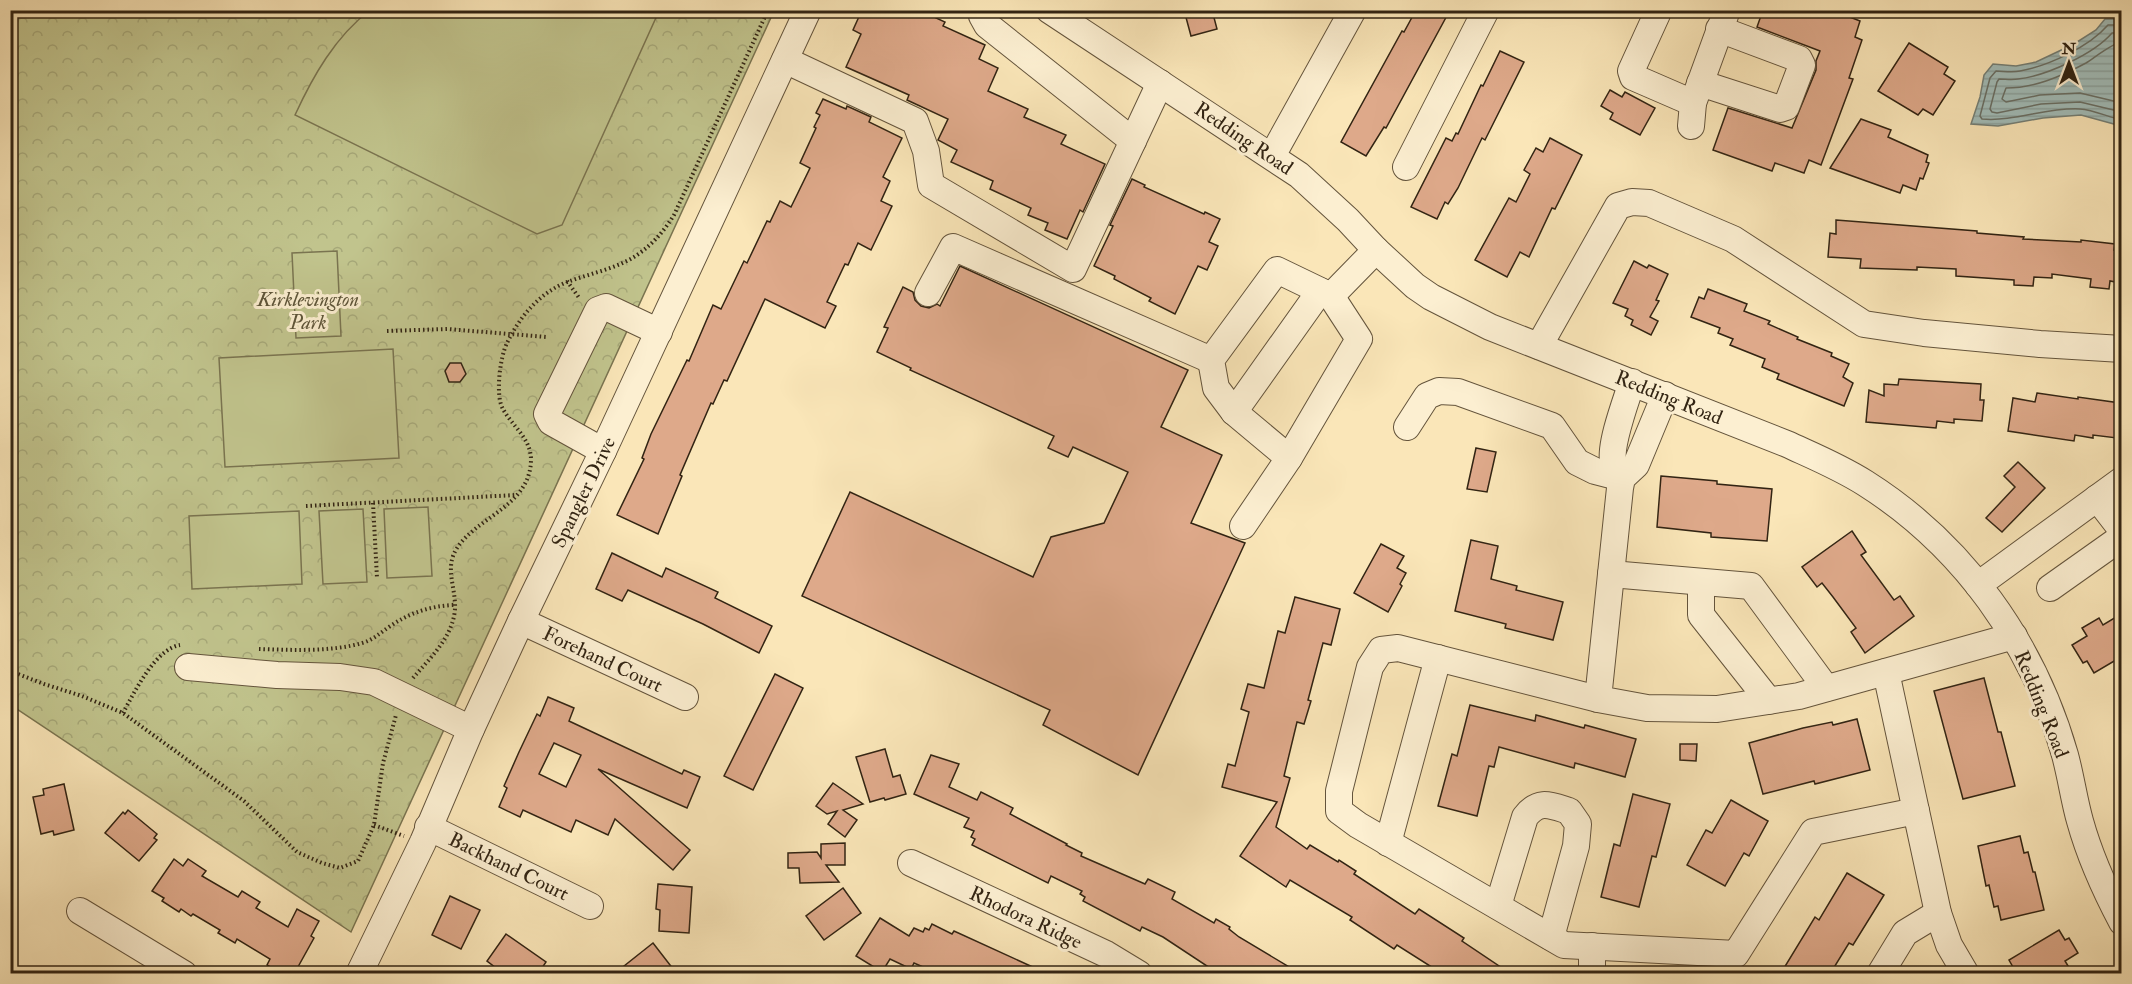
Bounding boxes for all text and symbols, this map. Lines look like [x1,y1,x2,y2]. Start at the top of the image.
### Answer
north arrow [2039,33,2099,93]
text: N [2061,39,2077,59]
street label: Redding Road [1190,96,1298,181]
park label: Kirklevington Park [256,287,359,335]
street label: Redding Road [1611,365,1726,430]
street label: Spangler Drive [546,433,622,552]
street label: Forehand Court [539,621,667,698]
street label: Redding Road [2009,647,2074,762]
street label: Backhand Court [445,827,573,907]
street label: Rhodora Ridge [965,880,1086,954]

